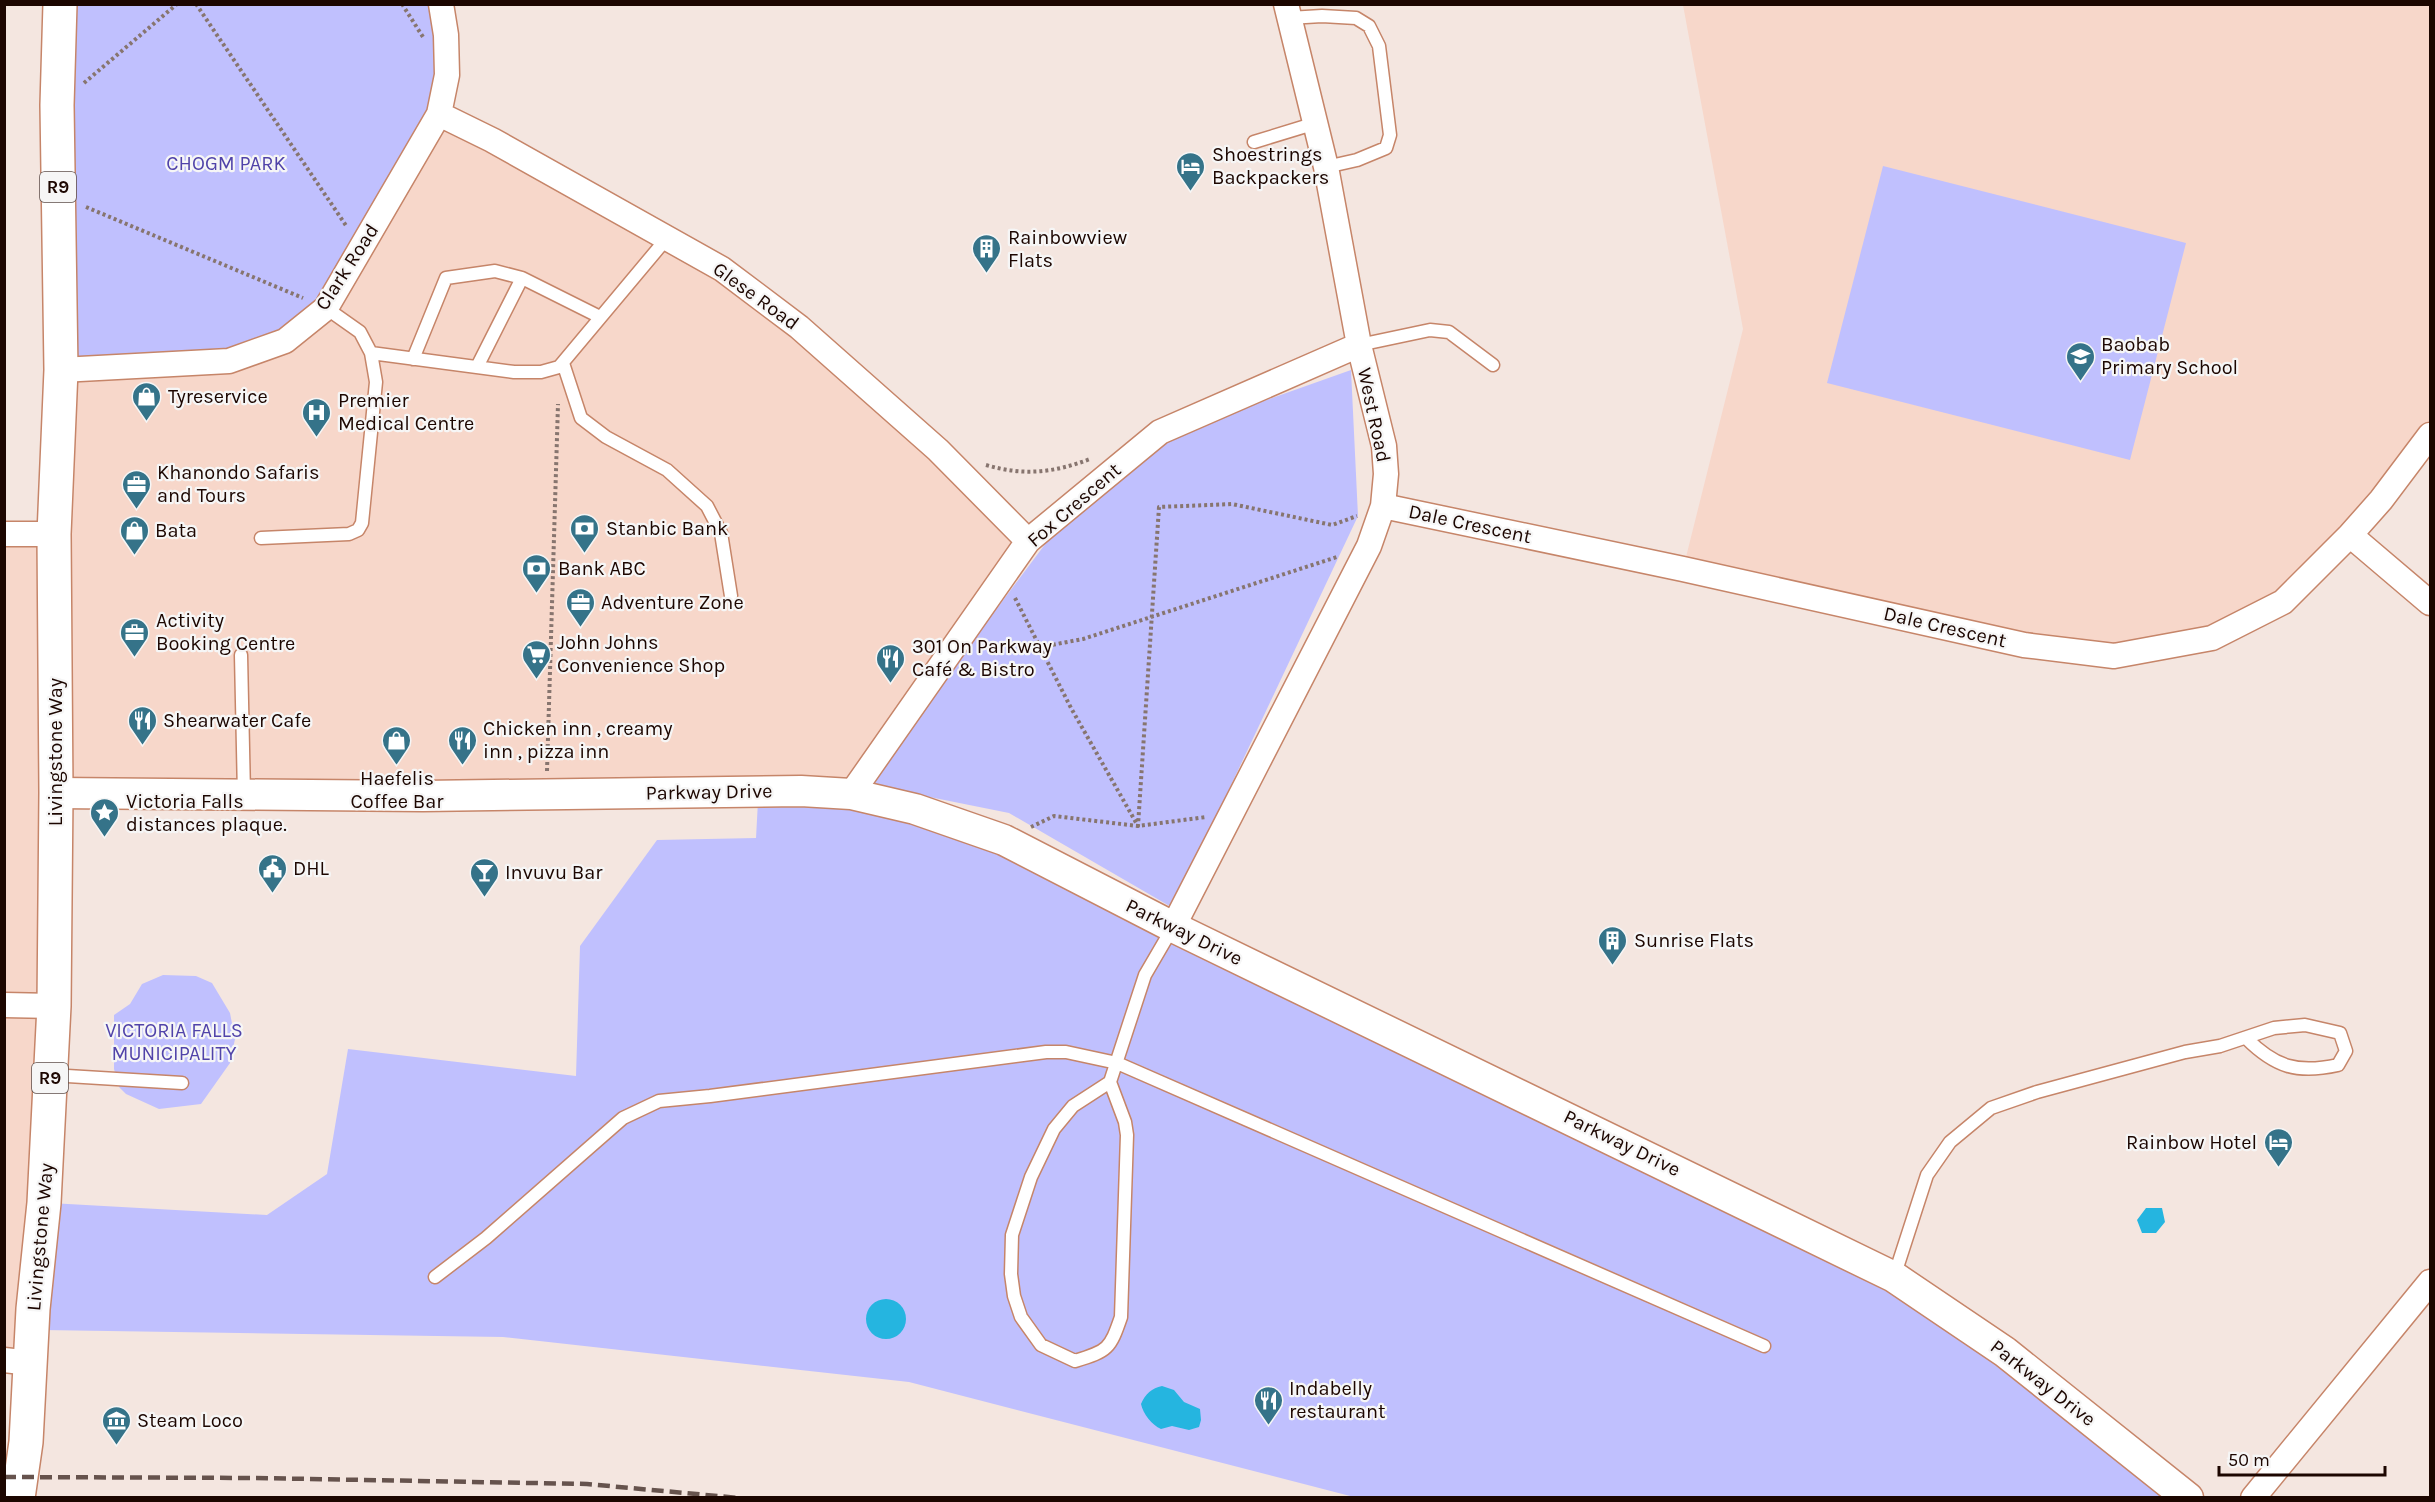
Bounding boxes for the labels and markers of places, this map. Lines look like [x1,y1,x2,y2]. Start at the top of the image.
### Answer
place label: Shoestrings Backpackers [1212,143,1329,189]
hotel icon: Shoestrings Backpackers [1175,150,1207,192]
place label: Rainbowview Flats [1008,226,1128,272]
building icon: Rainbowview Flats [971,232,1003,274]
place label: Baobab Primary School [2101,333,2238,379]
school or university icon: Baobab Primary School [2064,340,2096,382]
shop icon: Tyreservice [131,380,163,422]
place label: Tyreservice [168,385,268,408]
place label: Premier Medical Centre [338,389,474,435]
hospital icon: Premier Medical Centre [301,396,333,438]
place label: Khanondo Safaris and Tours [157,461,320,507]
office icon: Khanondo Safaris and Tours [120,468,152,510]
bank icon: Stanbic Bank [569,512,601,554]
shop icon: Bata [118,514,150,556]
place label: Stanbic Bank [606,517,728,540]
place label: Bata [155,519,197,542]
bank icon: Bank ABC [521,552,553,594]
place label: Bank ABC [558,557,646,580]
office icon: Adventure Zone [564,586,596,628]
place label: Adventure Zone [601,591,744,614]
place label: Activity Booking Centre [156,609,295,655]
office icon: Activity Booking Centre [119,616,151,658]
place label: John Johns Convenience Shop [557,631,725,677]
place label: 301 On Parkway Café & Bistro [912,635,1052,681]
supermarket icon: John Johns Convenience Shop [520,638,552,680]
restaurant icon: 301 On Parkway Café & Bistro [875,642,907,684]
restaurant icon: Shearwater Cafe [126,704,158,746]
place label: Shearwater Cafe [163,709,311,732]
place label: Chicken inn , creamy inn , pizza inn [483,717,673,763]
shop icon: Haefelis Coffee Bar [381,724,413,766]
restaurant icon: Chicken inn , creamy inn , pizza inn [446,724,478,766]
place label: Haefelis Coffee Bar [351,767,444,813]
place label: Victoria Falls distances plaque. [126,790,287,836]
place icon: Victoria Falls distances plaque. [89,796,121,838]
public building icon: DHL [256,852,288,894]
bar icon: Invuvu Bar [468,856,500,898]
place label: DHL [293,857,330,880]
place label: Invuvu Bar [505,861,603,884]
building icon: Sunrise Flats [1597,924,1629,966]
place label: Sunrise Flats [1634,929,1754,952]
hotel icon: Rainbow Hotel [2262,1126,2294,1168]
place label: Rainbow Hotel [2126,1131,2257,1154]
place label: Indabelly restaurant [1289,1377,1386,1423]
restaurant icon: Indabelly restaurant [1252,1384,1284,1426]
museum icon: Steam Loco [100,1404,132,1446]
place label: Steam Loco [137,1409,243,1432]

